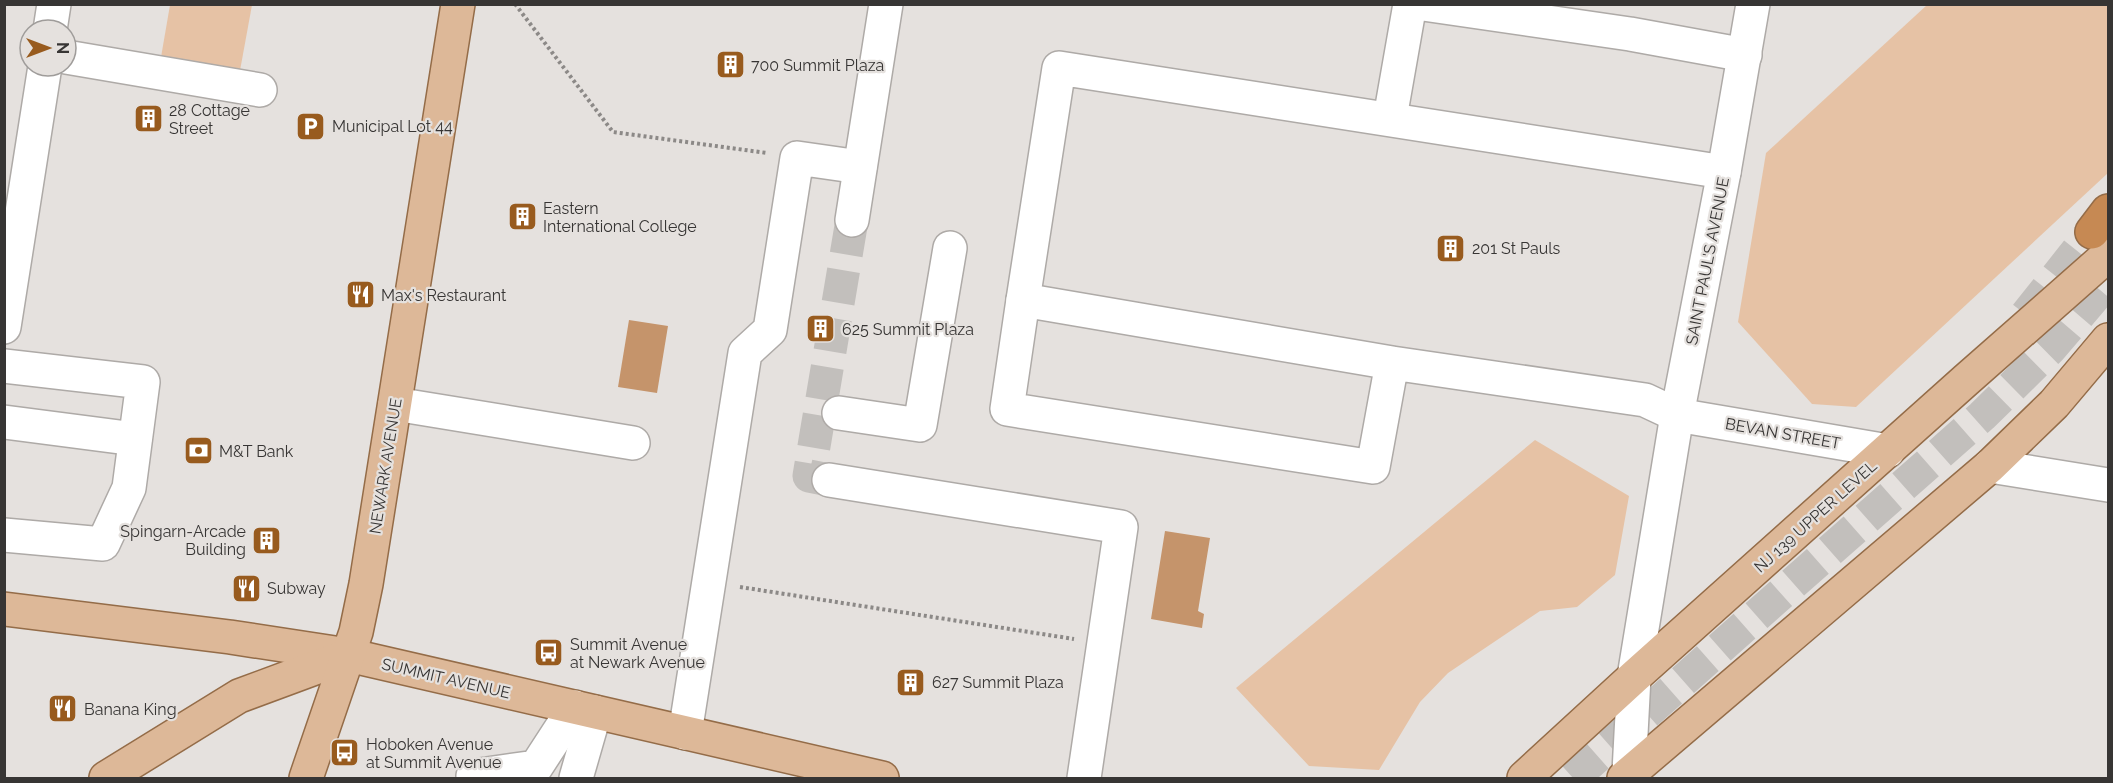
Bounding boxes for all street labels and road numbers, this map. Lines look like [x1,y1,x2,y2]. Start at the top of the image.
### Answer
street label: SAINT PAUL'S AVENUE [1682,175,1733,347]
street label: NEWARK AVENUE [365,396,406,535]
street label: BEVAN STREET [1724,414,1842,453]
street label: NJ 139 UPPER LEVEL [1750,456,1881,576]
street label: SUMMIT AVENUE [380,654,512,703]

